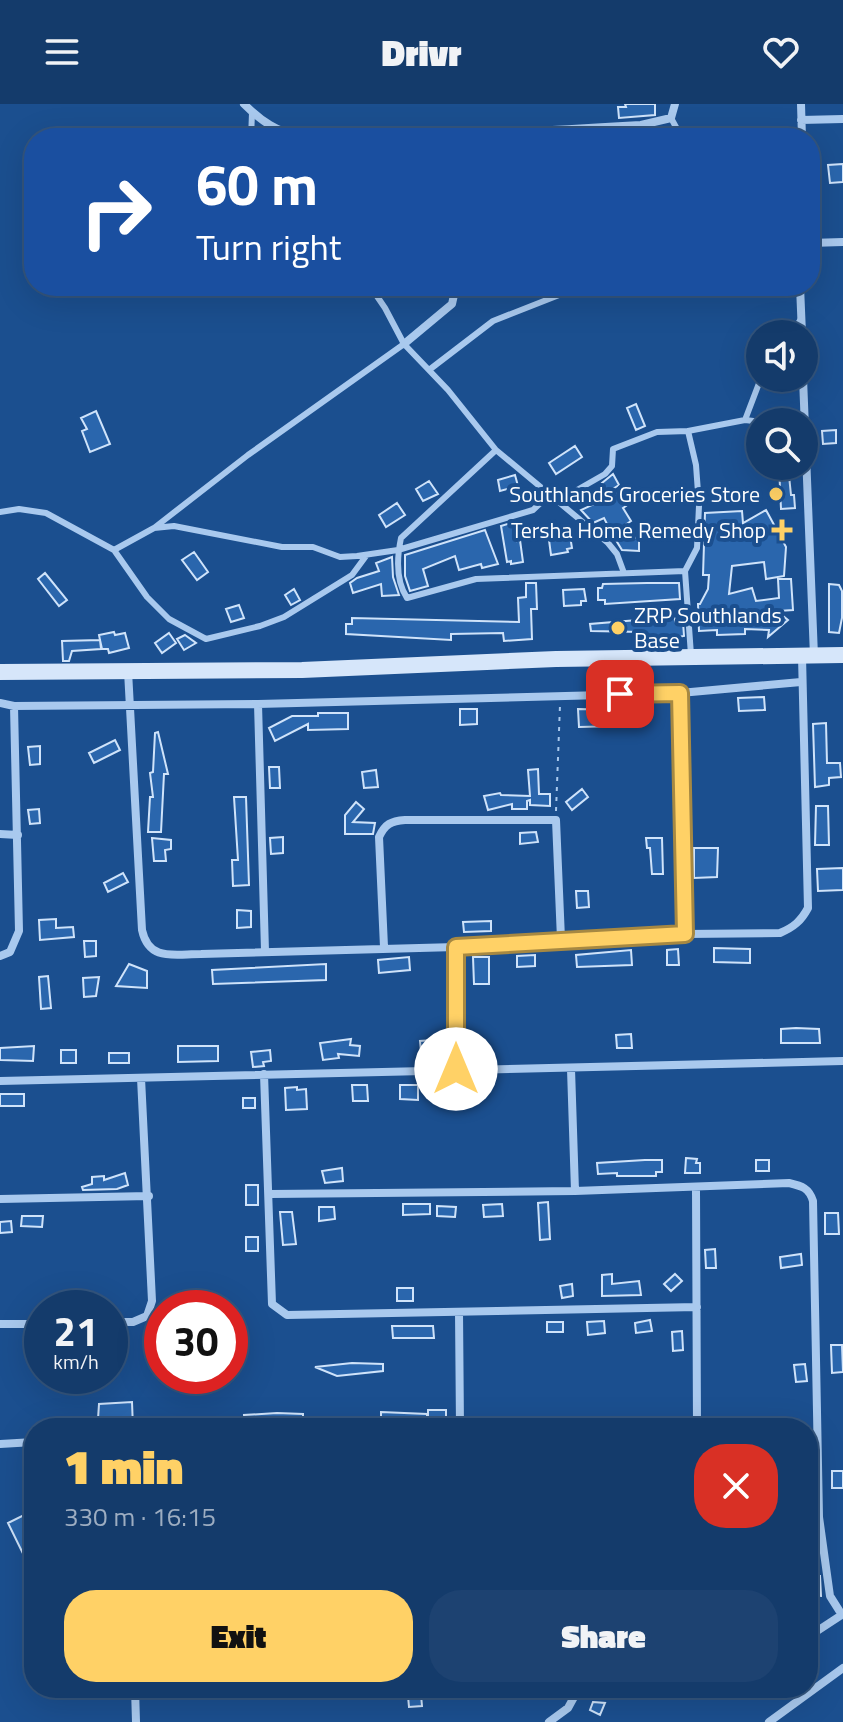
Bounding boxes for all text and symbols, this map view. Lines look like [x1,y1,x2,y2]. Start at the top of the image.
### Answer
text: Drivr [382,25,461,80]
icon: menu [40,30,84,74]
icon: heart [759,30,803,74]
text: 60 m [196,142,318,227]
icon: right [64,160,168,264]
text: Turn right [196,219,341,274]
map controls [746,320,818,480]
button: sound [746,320,818,392]
button: search [746,408,818,480]
place label: Southlands Groceries Store [509,477,760,511]
marker: Southlands Groceries Store [767,485,785,503]
place label: Tersha Home Remedy Shop [511,513,766,547]
marker: Tersha Home Remedy Shop [773,521,791,539]
place label: ZRP Southlands Base [634,598,782,657]
marker: ZRP Southlands Base [609,619,627,637]
pin [586,660,654,728]
icon: arrive [598,672,642,716]
position arrow [414,1027,498,1111]
speed limit sign: 30 [144,1290,248,1394]
text: 21 [54,1301,98,1362]
text: km/h [53,1346,99,1377]
text: 1 min [64,1430,183,1503]
button: close [694,1444,778,1528]
text: 330 m · 16:15 [64,1497,216,1536]
button: Exit [64,1590,413,1682]
button: Share [429,1590,778,1682]

